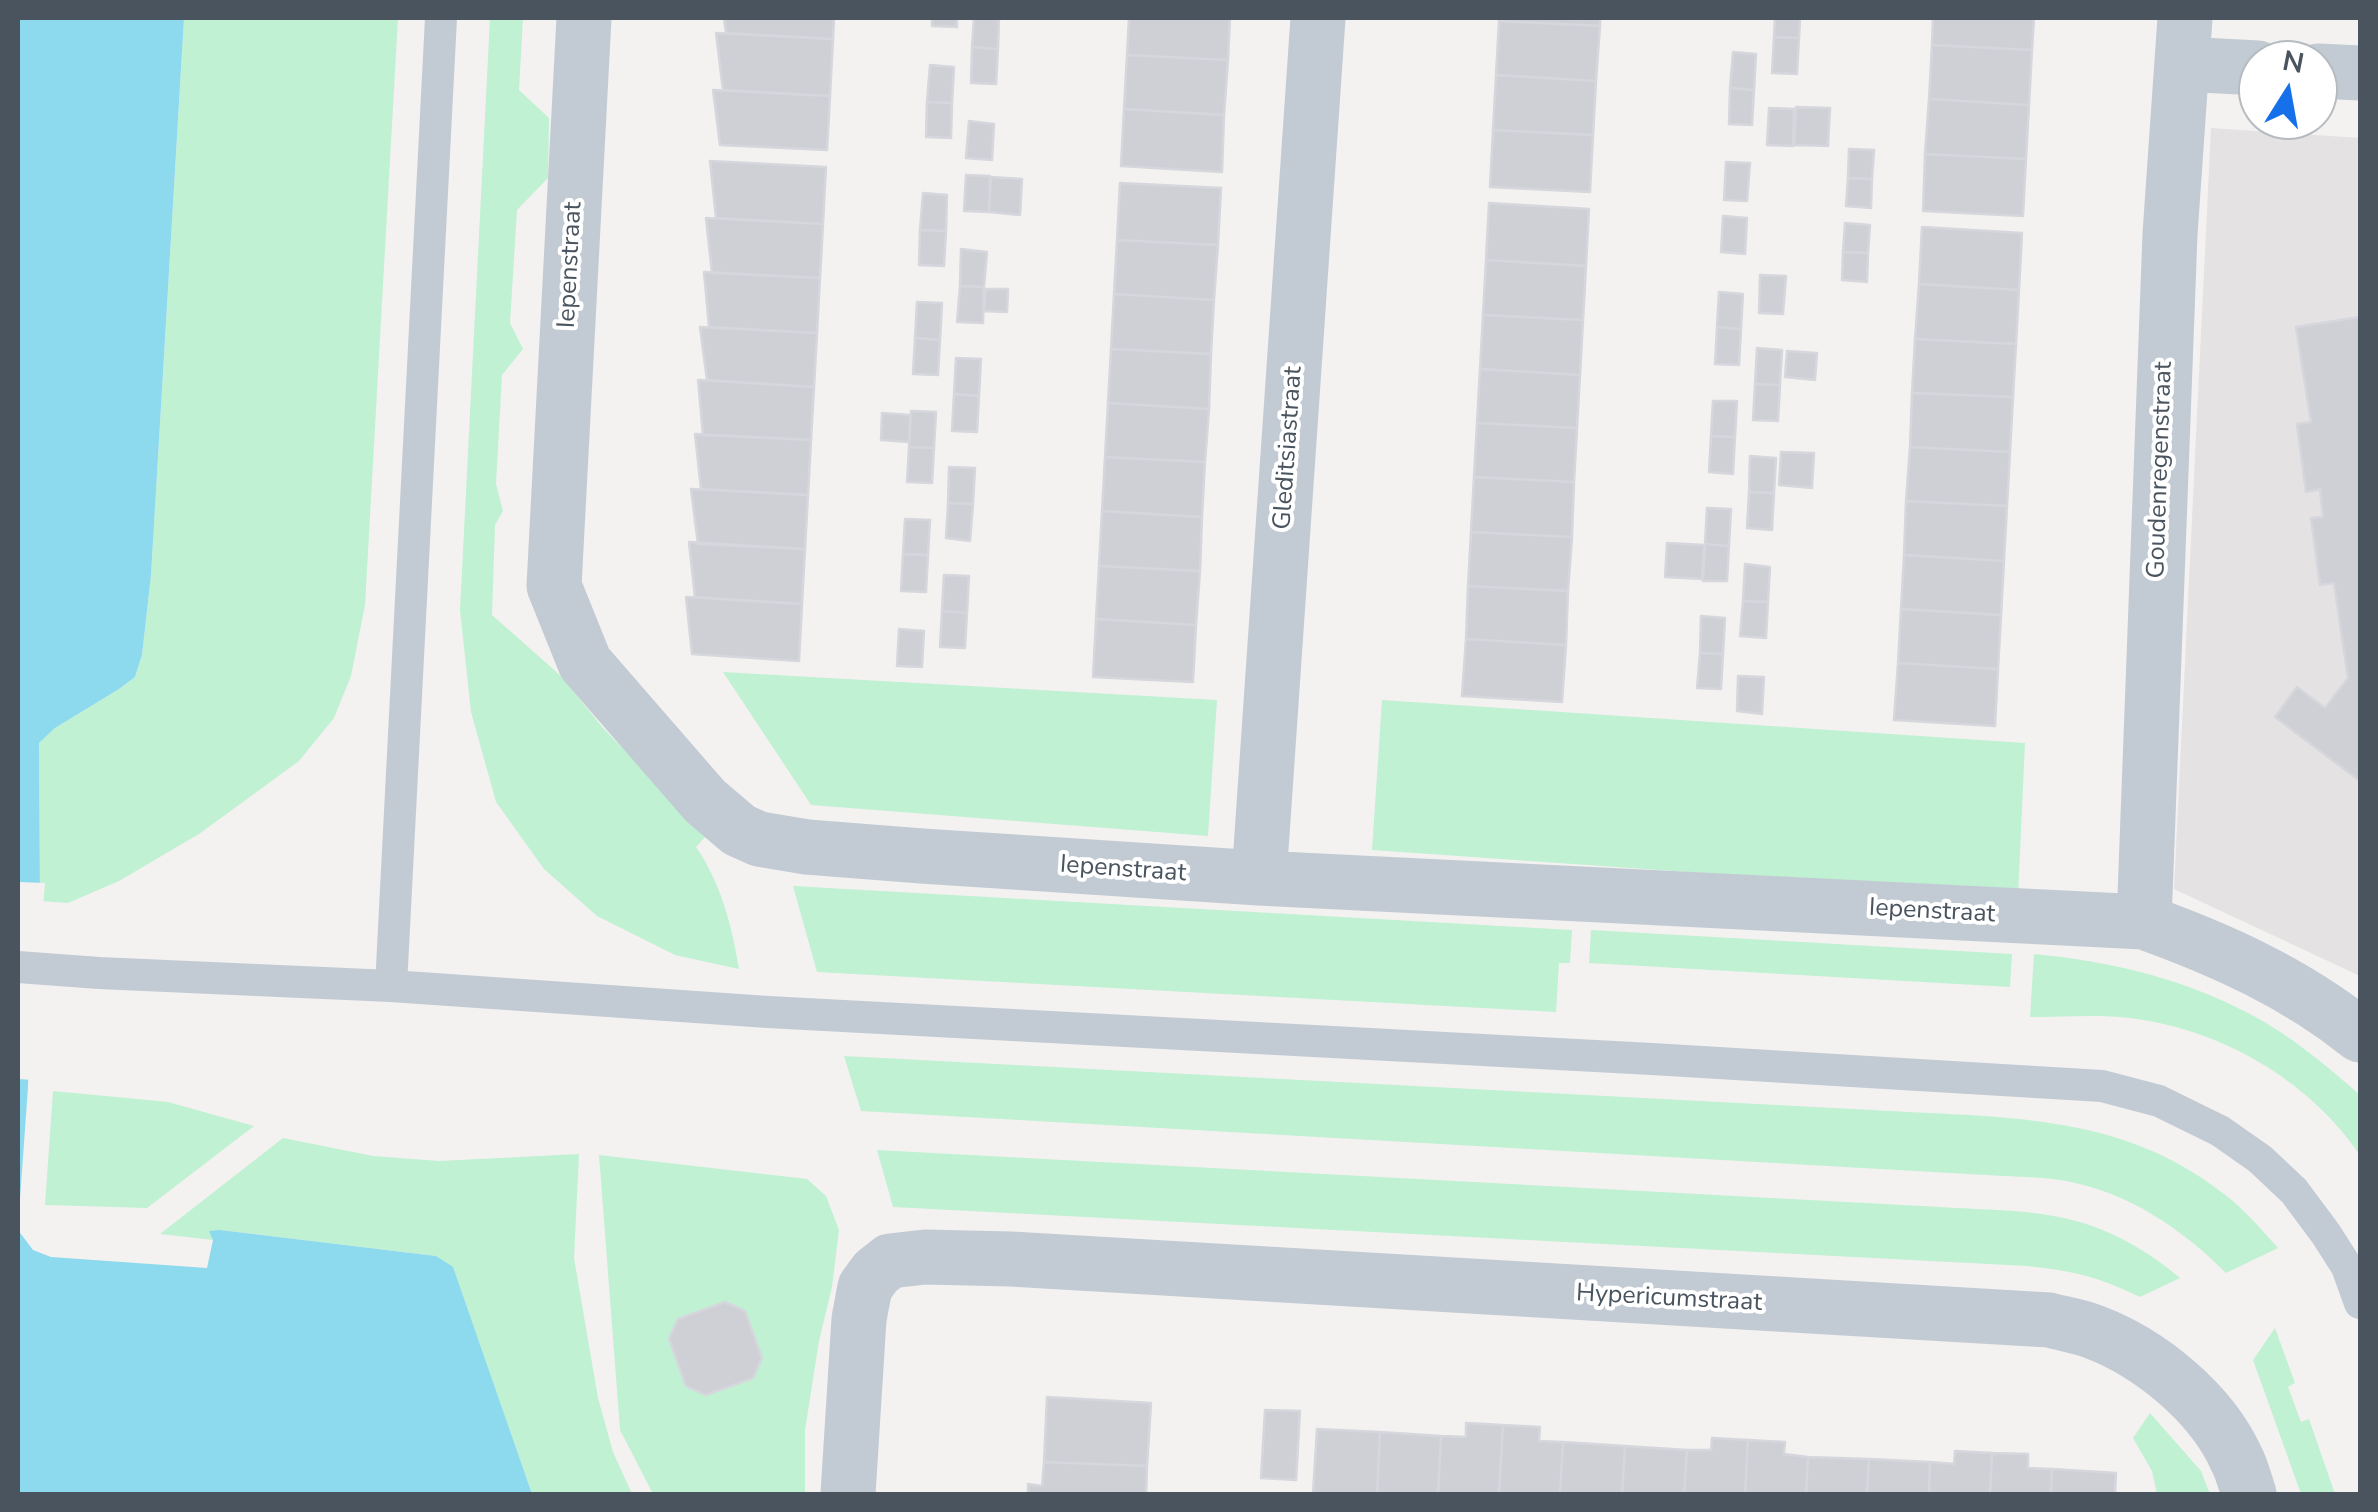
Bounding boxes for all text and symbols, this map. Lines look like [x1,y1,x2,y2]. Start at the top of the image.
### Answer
north arrow [2238,40,2338,140]
text: N [2279,42,2307,83]
street label: Iepenstraat [553,201,589,329]
street label: Goudenregenstraat [2142,361,2180,579]
street label: Gleditsiastraat [1268,365,1310,531]
street label: Iepenstraat [1059,851,1187,889]
street label: Iepenstraat [1868,894,1996,930]
street label: Hypericumstraat [1575,1279,1763,1319]

